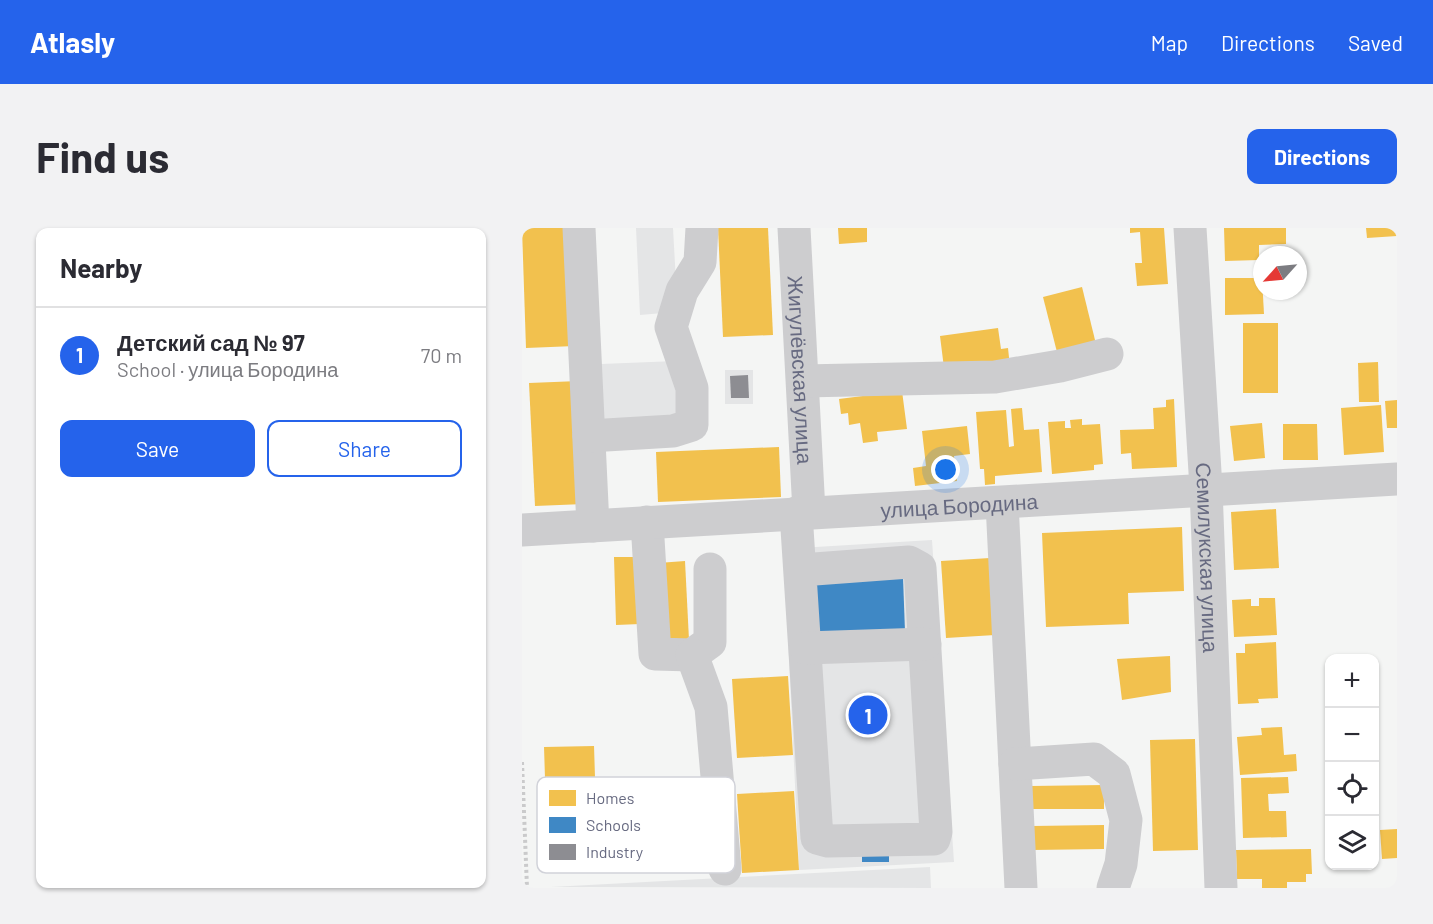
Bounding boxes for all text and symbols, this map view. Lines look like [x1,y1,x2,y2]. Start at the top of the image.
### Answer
text: Atlasly [30,25,115,59]
text: Map [1151,30,1188,55]
text: Directions [1221,30,1315,55]
text: Saved [1348,30,1403,55]
button: Directions [1247,129,1397,184]
text: Find us [36,131,169,181]
north arrow [1253,246,1307,300]
text: Nearby [60,252,142,283]
street label: Жигулёвская улица [784,275,819,465]
text: Детский сад № 97 [117,329,305,355]
text: 1 [76,343,83,367]
text: 70 m [421,343,462,367]
text: School · улица Бородина [117,357,338,381]
button: Save [60,420,255,477]
button: Share [267,420,462,477]
your location [931,455,960,484]
street label: Семилукская улица [1192,462,1225,653]
street label: улица Бородина [880,487,1039,522]
map controls [1325,654,1379,870]
button: + [1325,654,1379,708]
pin: 1 [848,692,888,738]
button: − [1325,708,1379,762]
button: locate [1325,762,1379,816]
legend [537,777,735,873]
text: Homes [586,788,634,807]
text: Schools [586,815,641,834]
button: layers [1325,816,1379,870]
text: Industry [586,842,644,861]

